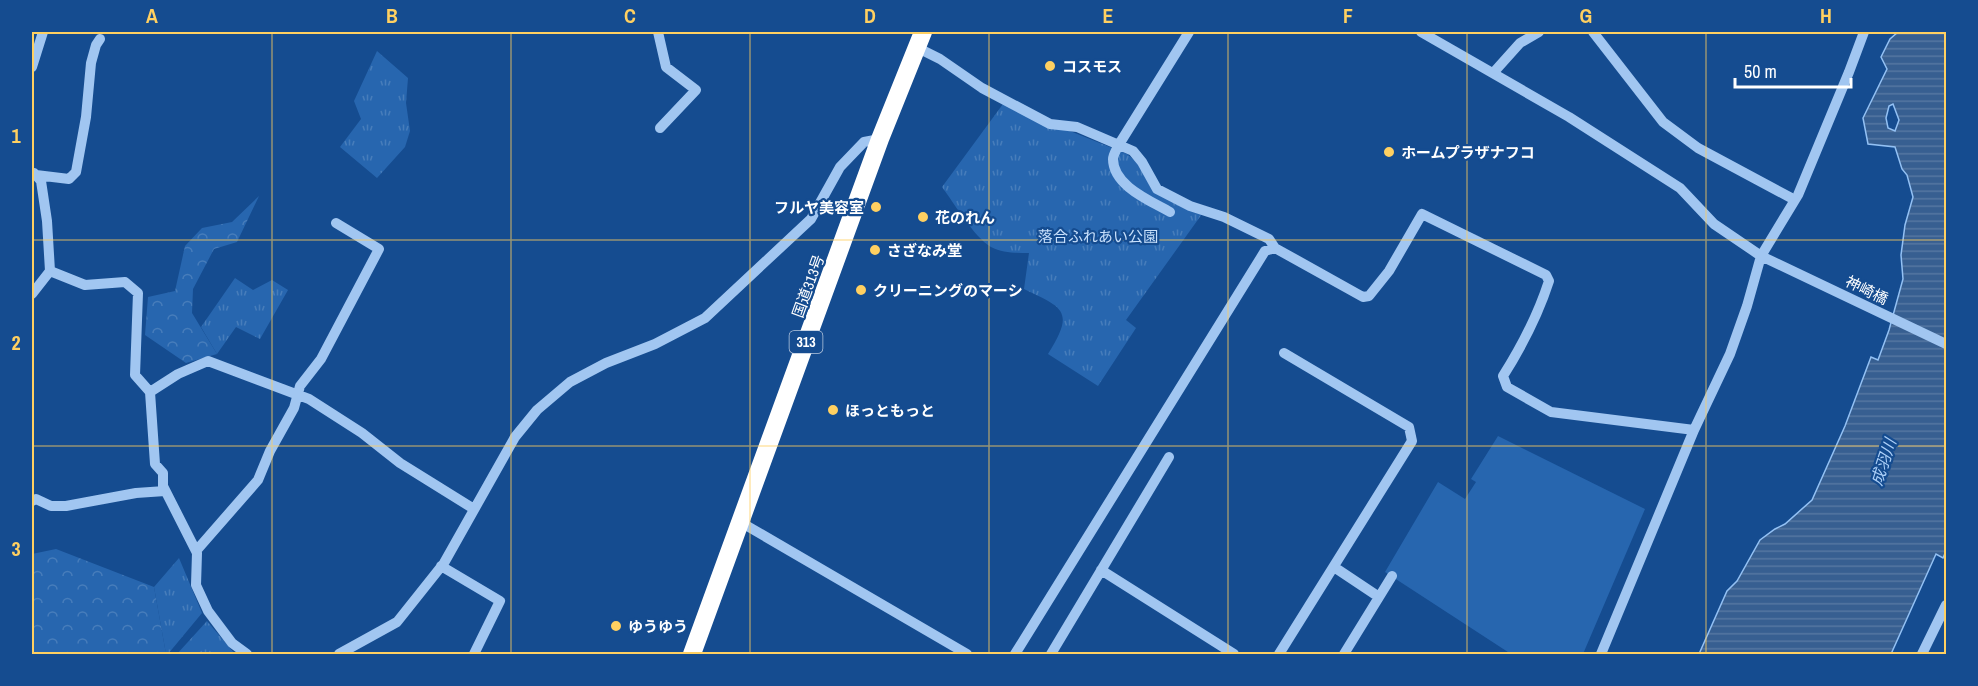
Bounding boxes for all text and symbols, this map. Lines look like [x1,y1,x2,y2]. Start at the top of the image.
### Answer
text: A [146,2,158,29]
text: B [386,2,398,29]
text: C [624,2,636,29]
text: D [864,2,876,29]
text: E [1103,2,1114,29]
text: F [1343,2,1353,29]
text: G [1580,2,1592,29]
text: H [1820,2,1832,29]
scale bar [1735,51,1850,89]
place label: コスモス [1062,56,1122,77]
marker: コスモス [1043,59,1057,73]
text: 50 m [1744,59,1777,84]
text: 1 [11,122,21,149]
place label: ホームプラザナフコ [1401,142,1535,163]
marker: ホームプラザナフコ [1382,145,1396,159]
place label: フルヤ美容室 [774,197,864,218]
marker: フルヤ美容室 [869,200,883,214]
place label: 花のれん [935,207,995,228]
marker: 花のれん [916,210,930,224]
park label: 落合ふれあい公園 [1038,226,1158,247]
place label: さざなみ堂 [887,240,962,261]
marker: さざなみ堂 [868,243,882,257]
street label: 国道313号 [787,252,829,320]
street label: 神崎橋 [1842,271,1892,309]
place label: クリーニングのマーシ [873,280,1023,301]
marker: クリーニングのマーシ [854,283,868,297]
text: 2 [11,329,21,356]
road number: 313 [790,331,822,353]
place label: ほっともっと [845,400,935,421]
marker: ほっともっと [826,403,840,417]
water label: 成羽川 [1865,434,1901,488]
text: 3 [11,535,21,562]
place label: ゆうゆう [628,616,688,637]
marker: ゆうゆう [609,619,623,633]

